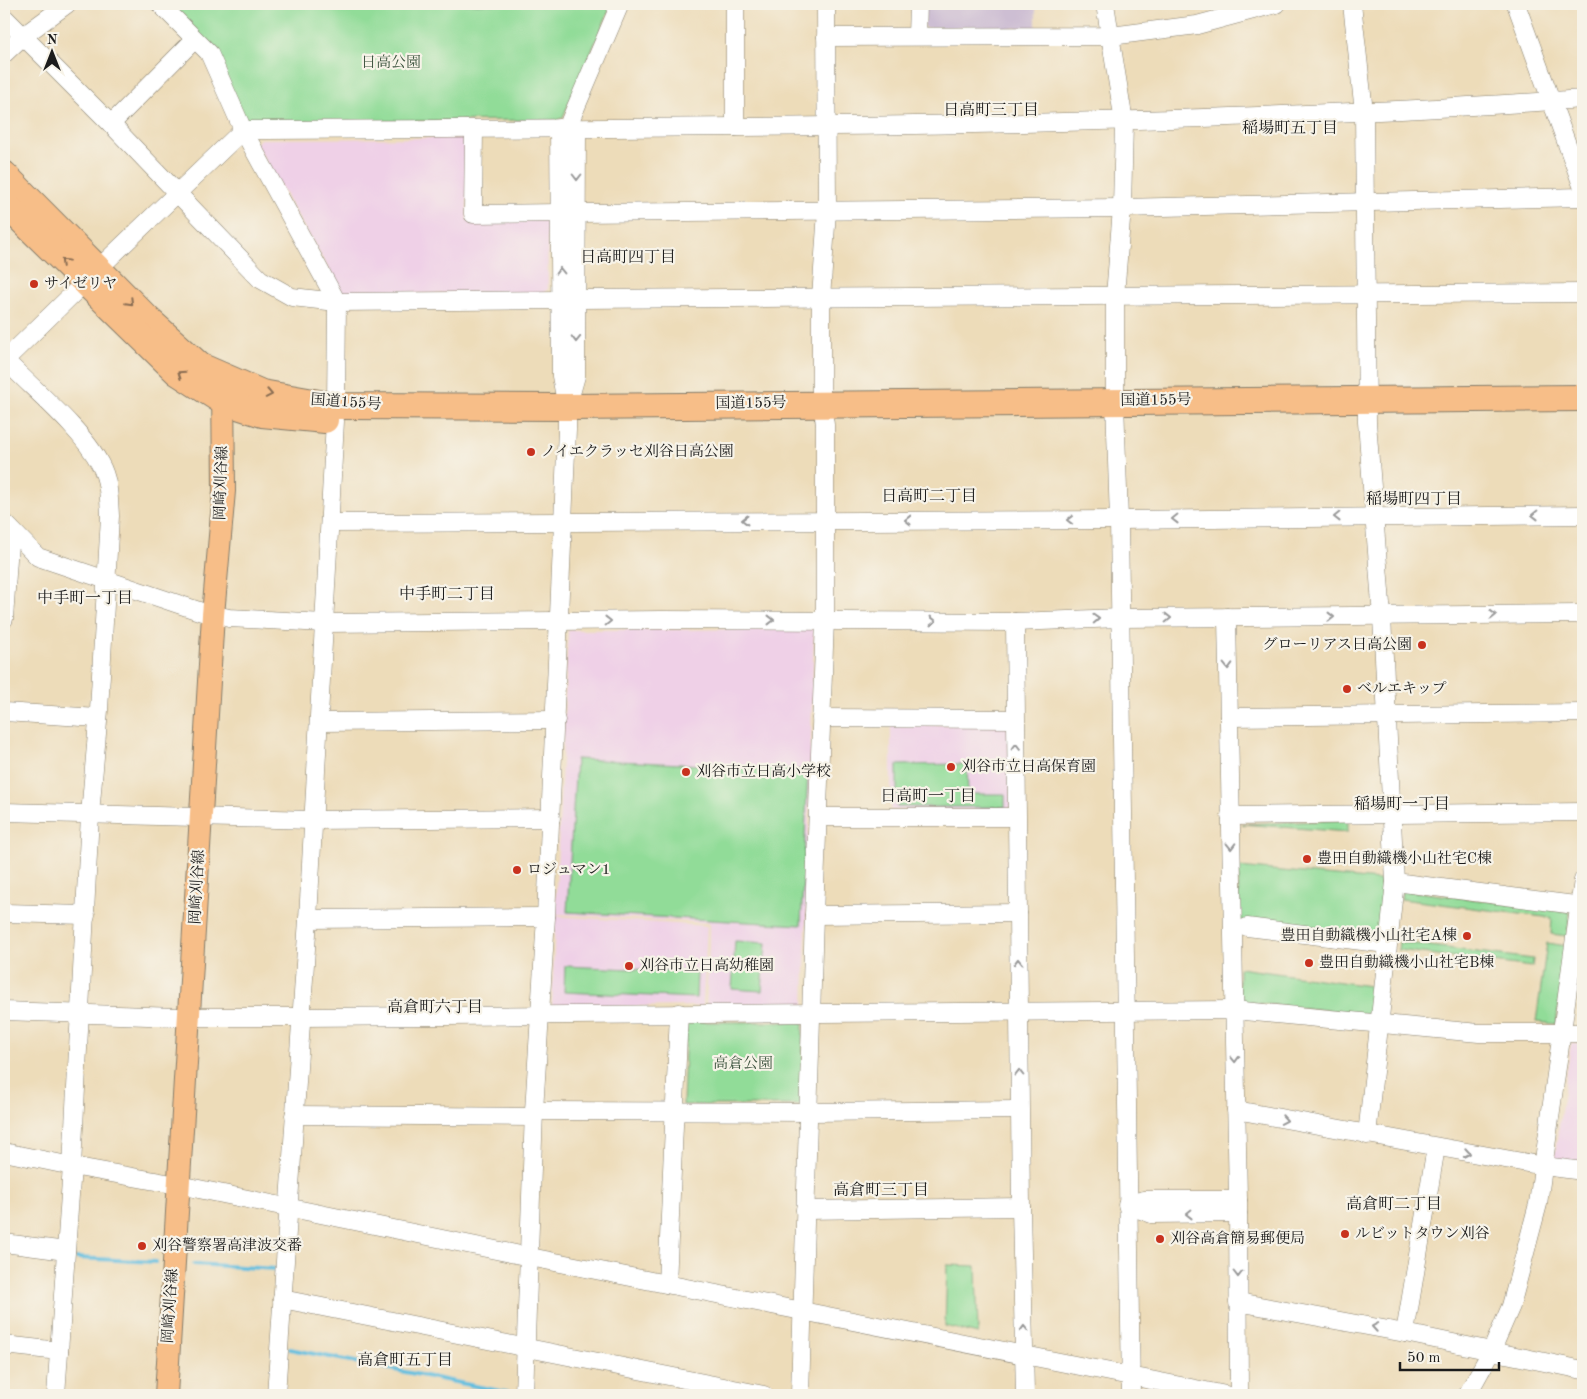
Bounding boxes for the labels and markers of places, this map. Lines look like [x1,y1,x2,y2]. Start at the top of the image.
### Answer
place label: サイゼリヤ [44,276,117,292]
marker: サイゼリヤ [28,278,40,290]
place label: ノイエクラッセ刈谷日高公園 [541,443,734,460]
marker: ノイエクラッセ刈谷日高公園 [525,446,537,458]
place label: グローリアス日高公園 [1263,636,1412,653]
marker: グローリアス日高公園 [1416,639,1428,651]
place label: ベルエキップ [1357,681,1447,697]
marker: ベルエキップ [1341,683,1353,695]
place label: 刈谷市立日高保育園 [961,758,1096,775]
marker: 刈谷市立日高保育園 [945,761,957,773]
place label: 刈谷市立日高小学校 [696,763,831,780]
marker: 刈谷市立日高小学校 [680,766,692,778]
place label: 豊田自動織機小山社宅C棟 [1317,850,1492,867]
marker: 豊田自動織機小山社宅C棟 [1301,853,1313,865]
place label: ロジュマン1 [527,862,610,878]
marker: ロジュマン1 [511,864,523,876]
place label: 豊田自動織機小山社宅A棟 [1281,927,1457,944]
marker: 豊田自動織機小山社宅A棟 [1461,930,1473,942]
place label: 豊田自動織機小山社宅B棟 [1319,954,1494,971]
place label: 刈谷市立日高幼稚園 [639,957,774,974]
marker: 豊田自動織機小山社宅B棟 [1303,957,1315,969]
marker: 刈谷市立日高幼稚園 [623,960,635,972]
place label: ルビットタウン刈谷 [1355,1225,1489,1242]
marker: ルビットタウン刈谷 [1339,1228,1351,1240]
place label: 刈谷高倉簡易郵便局 [1170,1230,1305,1247]
marker: 刈谷高倉簡易郵便局 [1154,1233,1166,1245]
place label: 刈谷警察署高津波交番 [152,1237,302,1254]
marker: 刈谷警察署高津波交番 [136,1240,148,1252]

